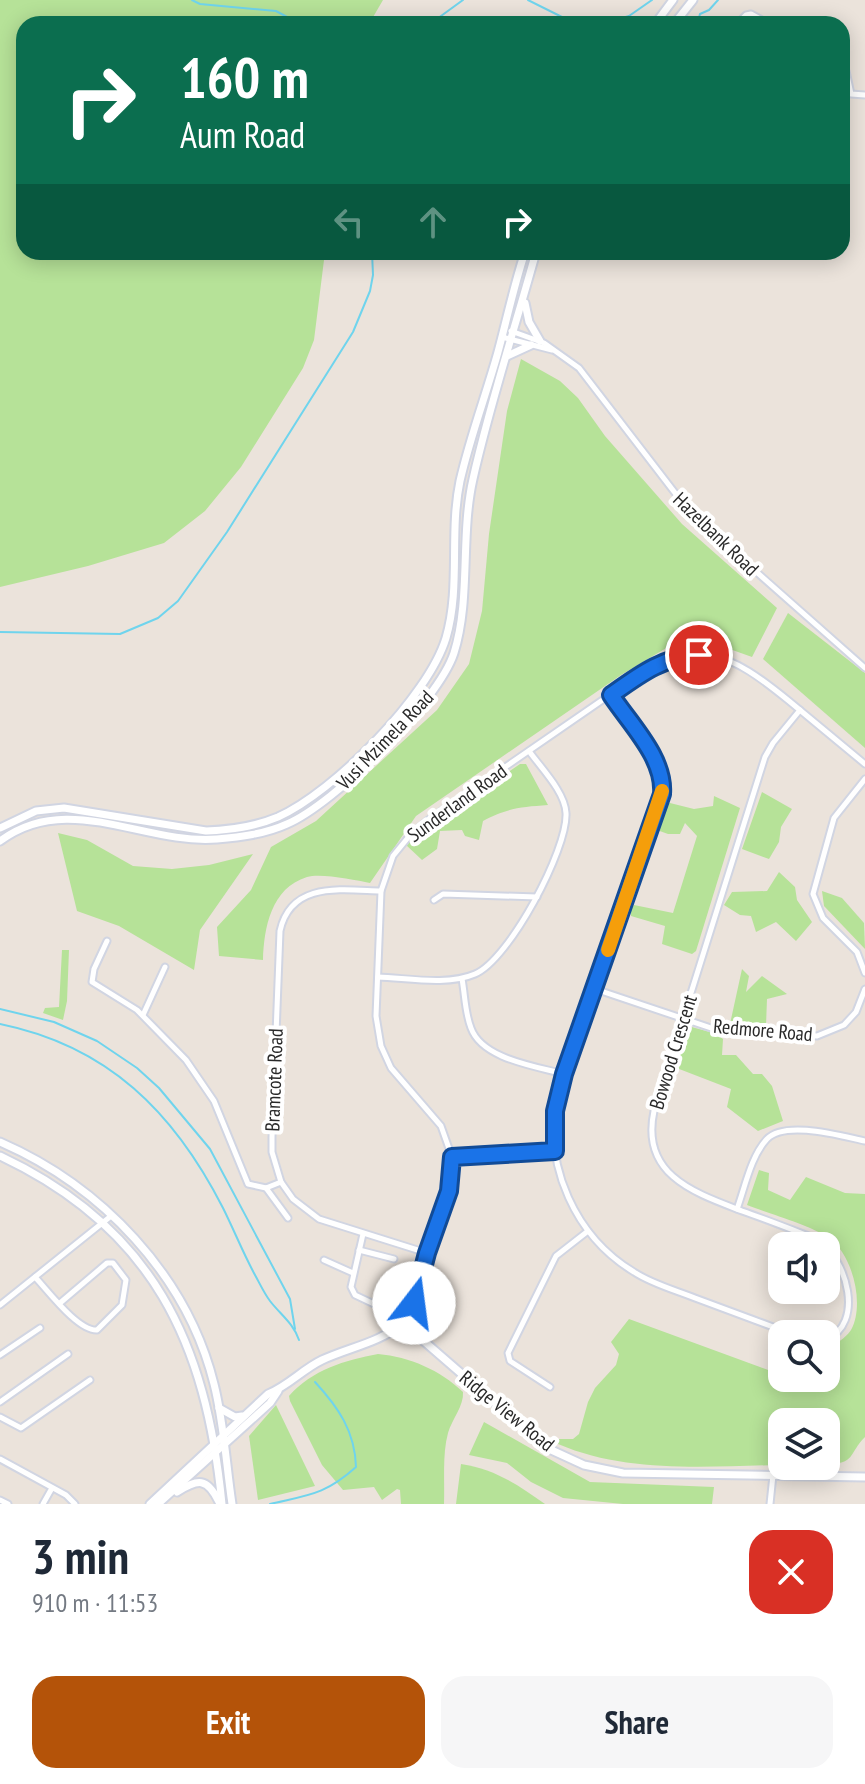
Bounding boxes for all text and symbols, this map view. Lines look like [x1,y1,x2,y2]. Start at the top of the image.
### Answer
text: 160 m [180,41,309,113]
icon: right [48,48,152,152]
text: Aum Road [180,111,305,158]
icon: left [327,200,371,244]
icon: ahead [411,200,455,244]
icon: right [495,200,539,244]
street label: Hazelbank Road [668,487,764,581]
pin [665,621,733,689]
icon: arrive [677,633,721,677]
street label: Vusi Mzimela Road [330,685,439,796]
street label: Sunderland Road [402,758,512,848]
street label: Bowood Crescent [643,991,703,1112]
street label: Redmore Road [712,1013,814,1047]
street label: Bramcote Road [259,1028,289,1132]
map controls [768,1232,840,1480]
button: sound [768,1232,840,1304]
position arrow [372,1261,456,1345]
button: search [768,1320,840,1392]
street label: Ridge View Road [454,1365,560,1457]
button: layers [768,1408,840,1480]
text: 3 min [32,1525,129,1587]
button: close [749,1530,833,1614]
text: 910 m · 11:53 [32,1586,158,1619]
button: Exit [32,1676,425,1768]
button: Share [441,1676,833,1768]

